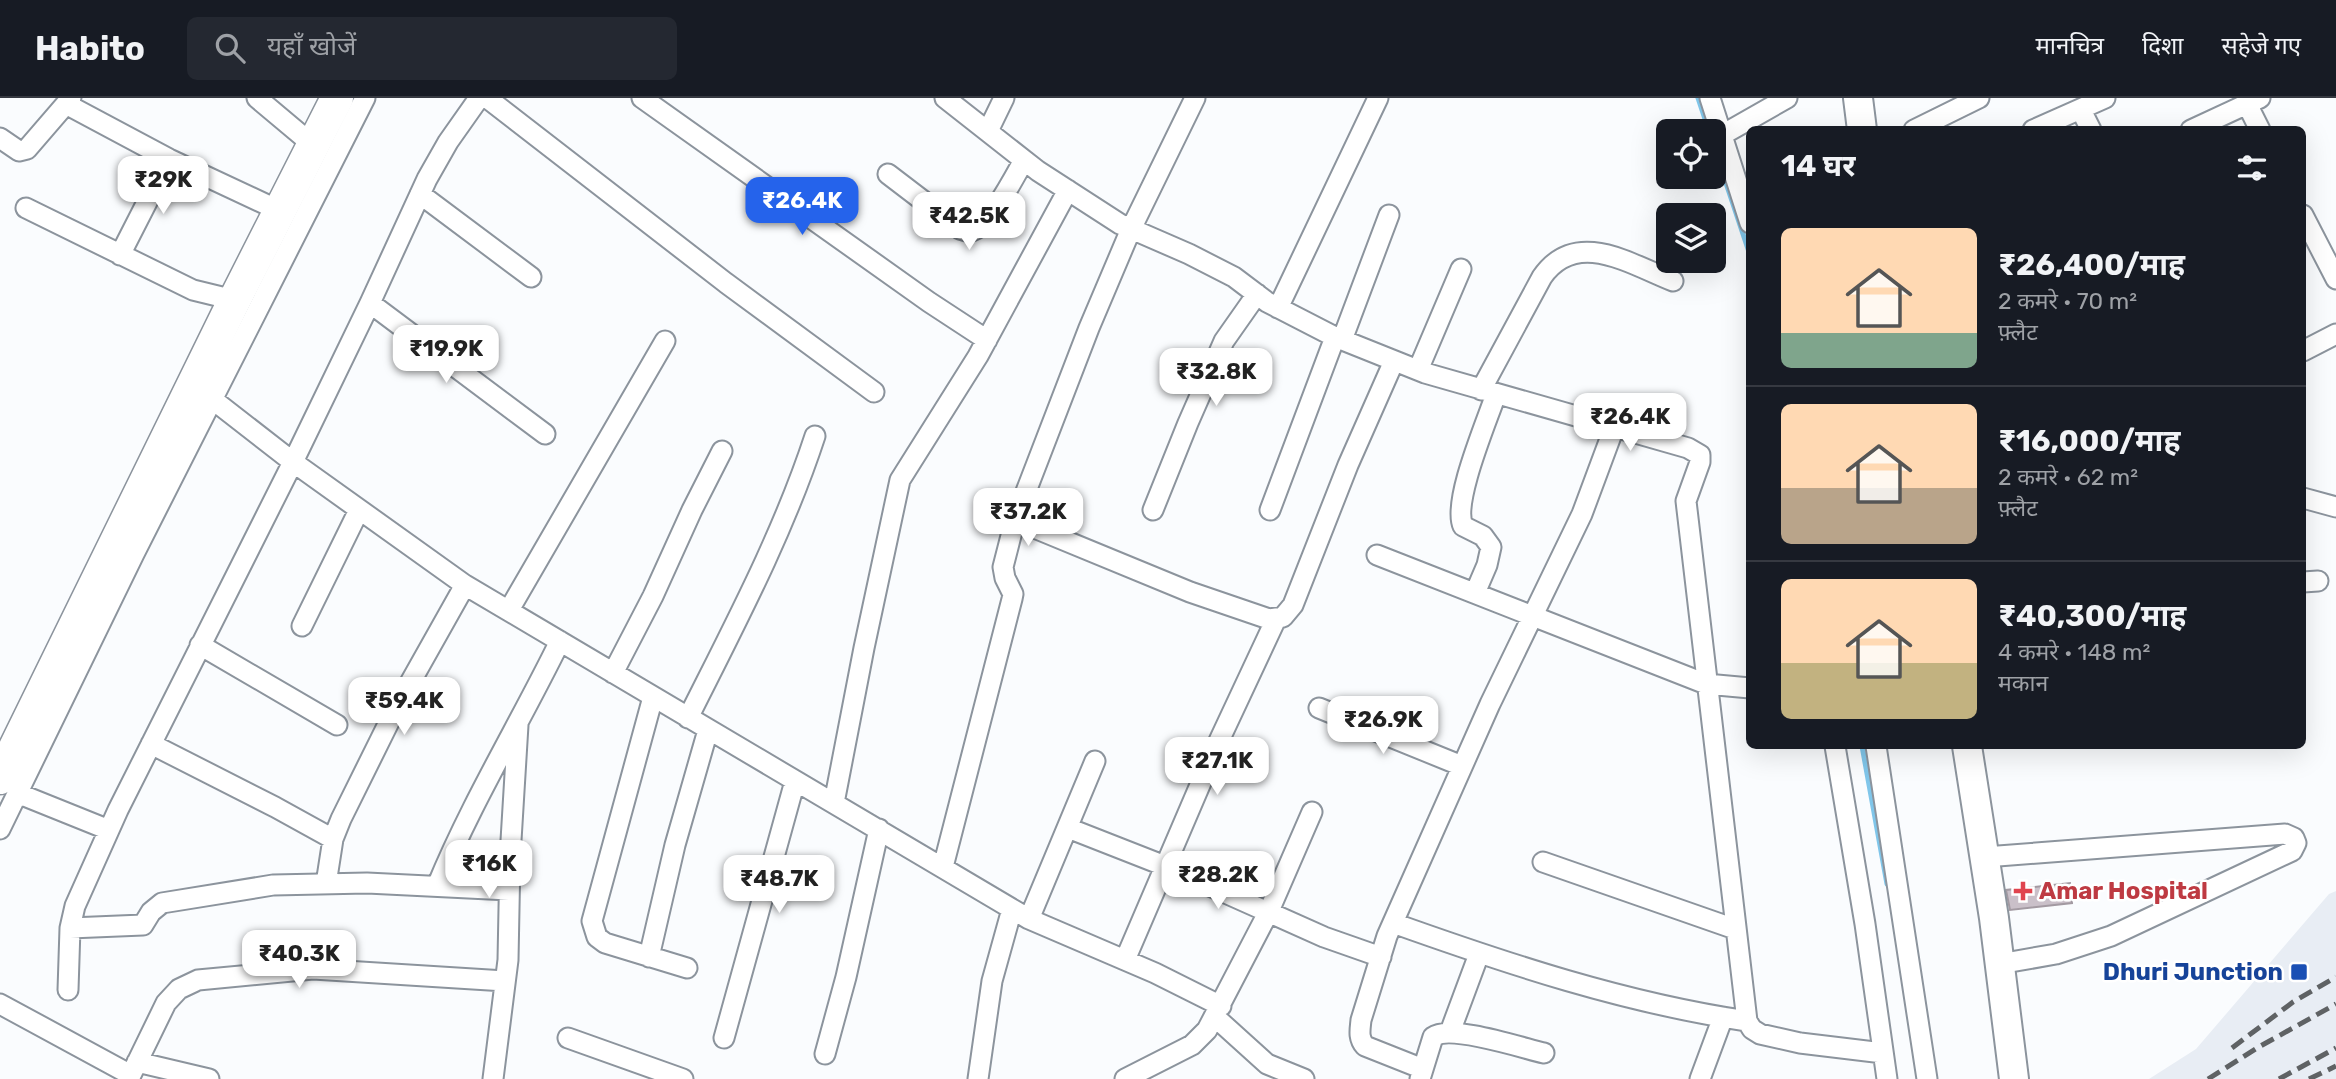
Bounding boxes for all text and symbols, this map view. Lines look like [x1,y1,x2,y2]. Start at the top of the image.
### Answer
search box [187,17,677,80]
text: Habito [35,29,145,68]
icon: search [211,29,249,67]
text: यहाँ खोजें [267,31,356,62]
text: मानचित्र [2035,32,2104,60]
text: दिशा [2142,32,2184,60]
text: सहेजे गए [2222,32,2301,60]
map controls [1656,119,1726,273]
button: locate [1656,119,1726,189]
text: 14 घर [1781,148,1855,184]
icon: filters [2233,149,2271,187]
pin: ₹29K [122,156,204,216]
text: ₹29K [134,165,192,193]
pin: ₹26.4K [745,178,859,237]
text: ₹26.4K [761,186,843,214]
pin: ₹42.5K [912,192,1026,252]
text: ₹42.5K [928,201,1010,229]
button: layers [1656,203,1726,273]
text: ₹26,400/माह [1998,247,2185,283]
icon: home [1837,256,1921,340]
text: 2 कमरे · 70 m² [1998,287,2137,315]
text: फ़्लैट [1998,318,2038,346]
pin: ₹19.9K [389,326,503,385]
text: ₹19.9K [409,334,483,362]
pin: ₹32.8K [1159,348,1273,408]
text: ₹32.8K [1175,357,1257,385]
pin: ₹26.4K [1573,394,1687,453]
text: ₹26.4K [1589,402,1671,430]
text: ₹16,000/माह [1998,423,2180,459]
icon: home [1837,432,1921,516]
text: 2 कमरे · 62 m² [1998,463,2138,491]
pin: ₹37.2K [971,489,1085,548]
text: फ़्लैट [1998,494,2038,522]
text: ₹37.2K [989,497,1067,525]
text: ₹40,300/माह [1998,598,2186,634]
icon: home [1837,607,1921,691]
text: 4 कमरे · 148 m² [1998,638,2150,666]
text: मकान [1998,669,2048,697]
pin: ₹59.4K [347,678,461,737]
text: ₹59.4K [364,686,444,714]
pin: ₹26.9K [1326,696,1440,756]
text: ₹26.9K [1343,705,1423,733]
pin: ₹27.1K [1160,738,1274,797]
text: ₹27.1K [1181,746,1253,774]
pin: ₹16K [448,840,530,900]
text: ₹16K [461,849,517,877]
pin: ₹28.2K [1161,852,1275,911]
pin: ₹48.7K [722,856,836,915]
text: ₹28.2K [1178,860,1258,888]
text: ₹48.7K [739,864,819,892]
place label: Amar Hospital [2039,877,2208,905]
marker: Amar Hospital [2013,881,2033,901]
pin: ₹40.3K [242,930,356,990]
text: ₹40.3K [258,939,340,967]
place label: Dhuri Junction [2103,958,2283,986]
marker: Dhuri Junction [2289,962,2309,982]

